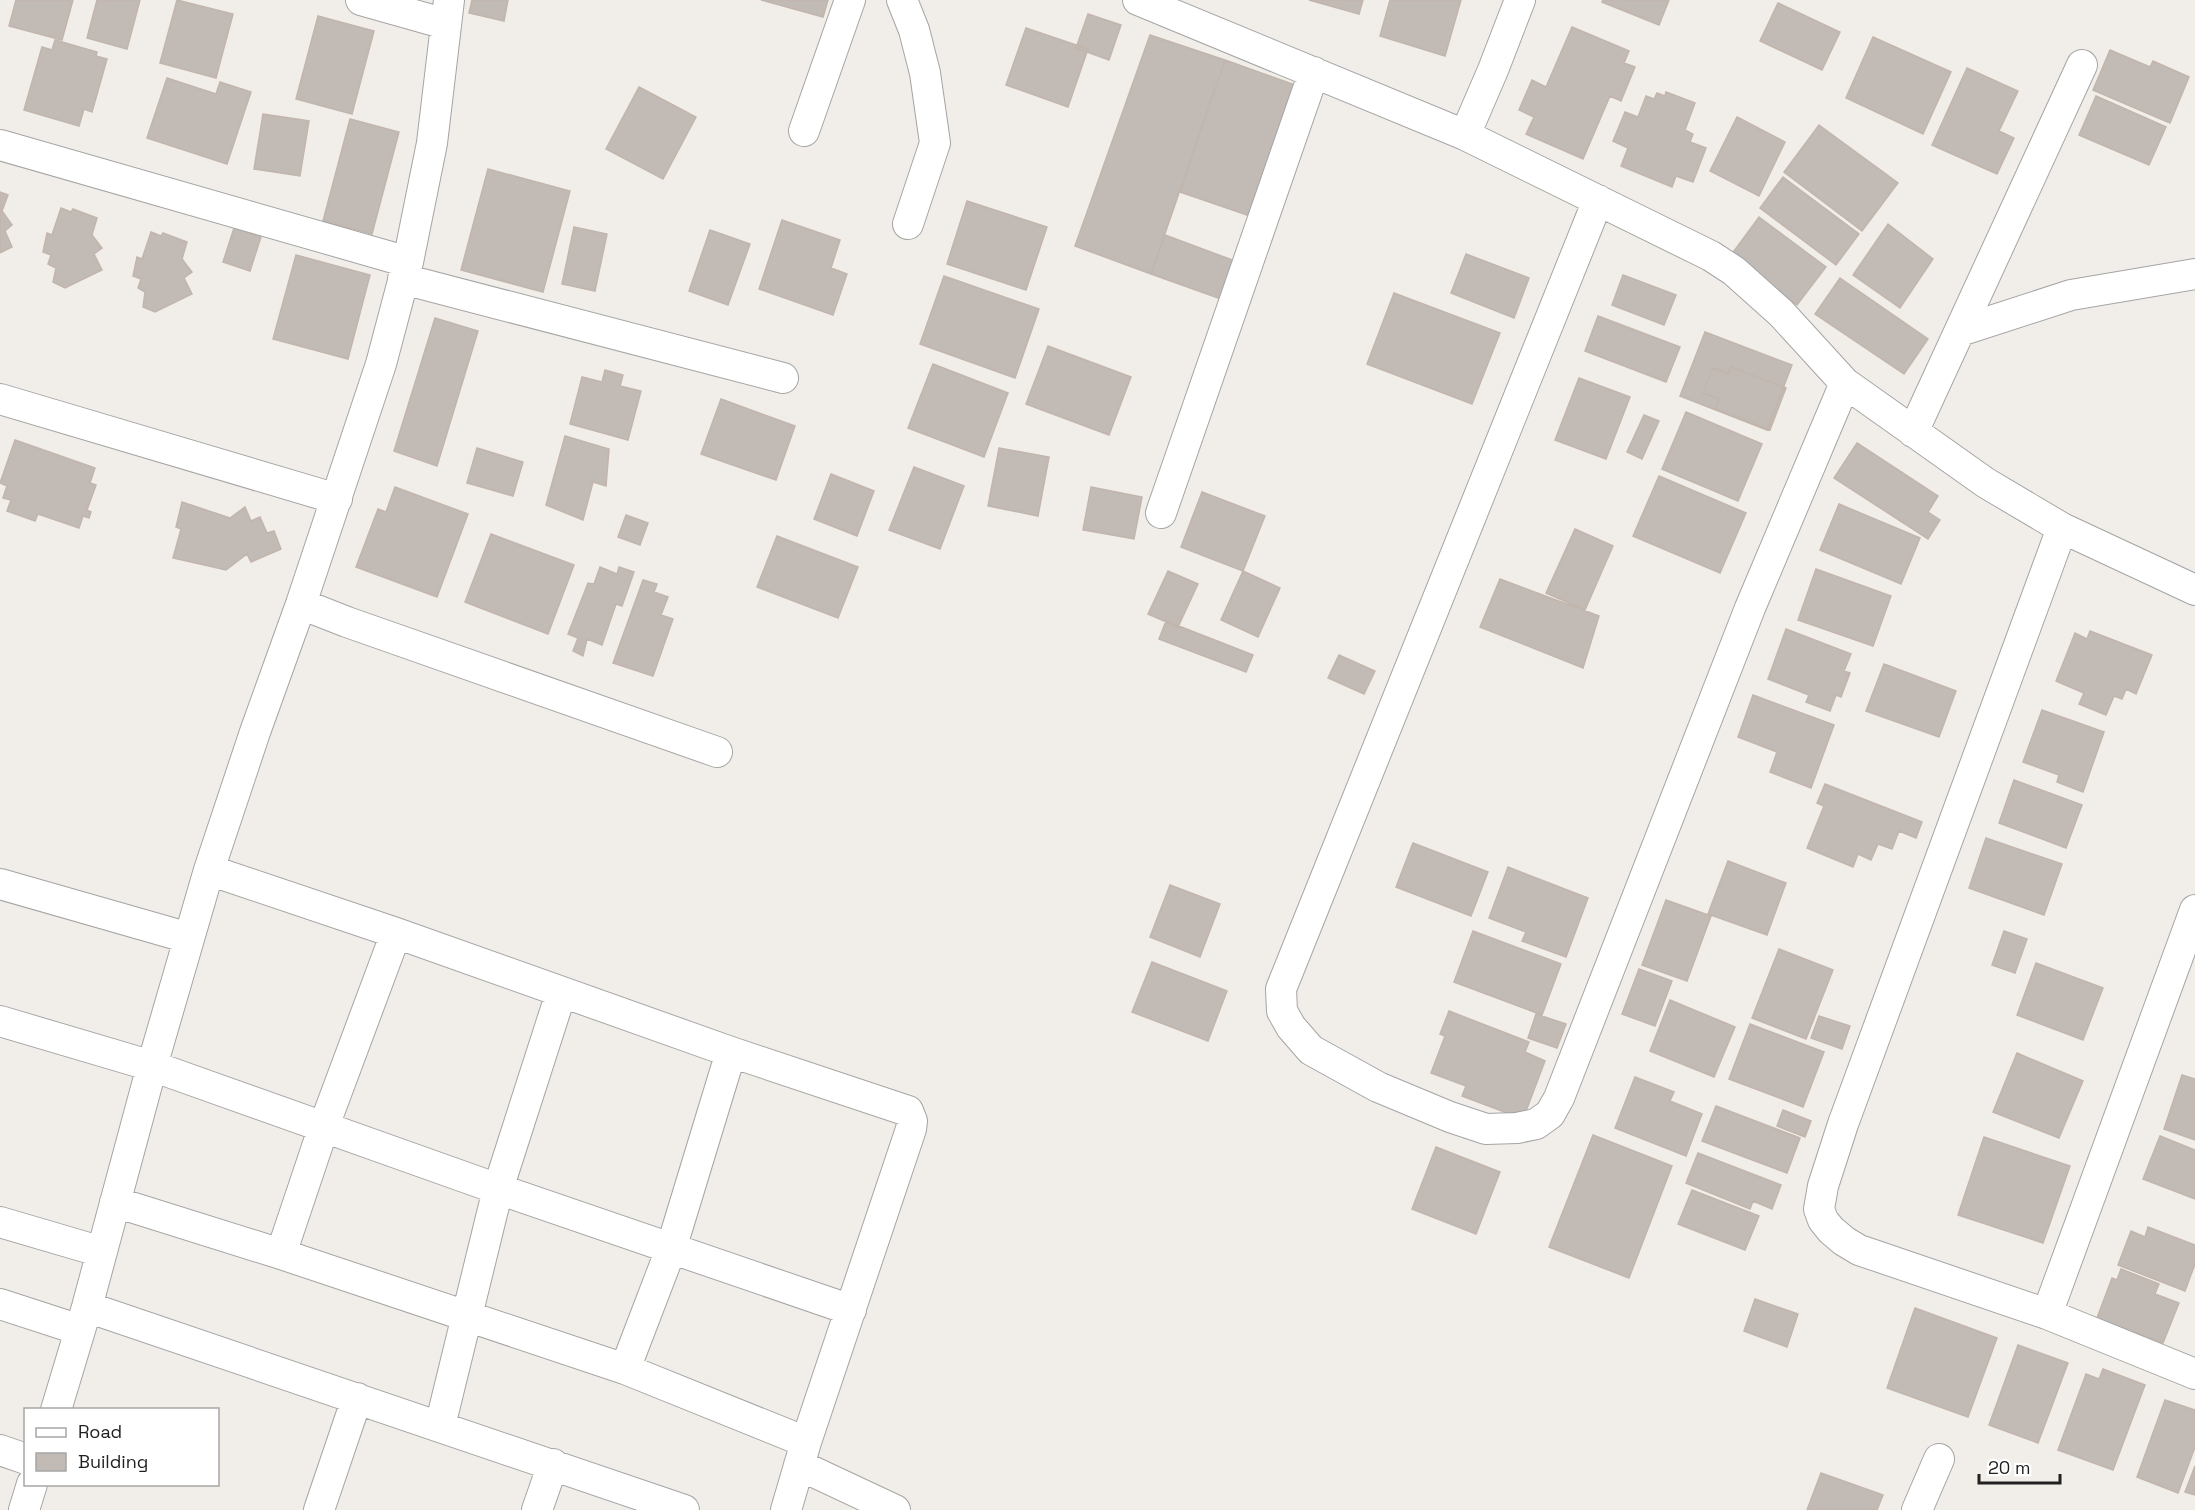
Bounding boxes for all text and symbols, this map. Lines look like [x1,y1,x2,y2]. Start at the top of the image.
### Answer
legend [24,1408,219,1486]
text: Road [78,1420,122,1443]
scale bar [1979,1447,2060,1485]
text: Building [78,1450,148,1473]
text: 20 m [1988,1456,2031,1479]

